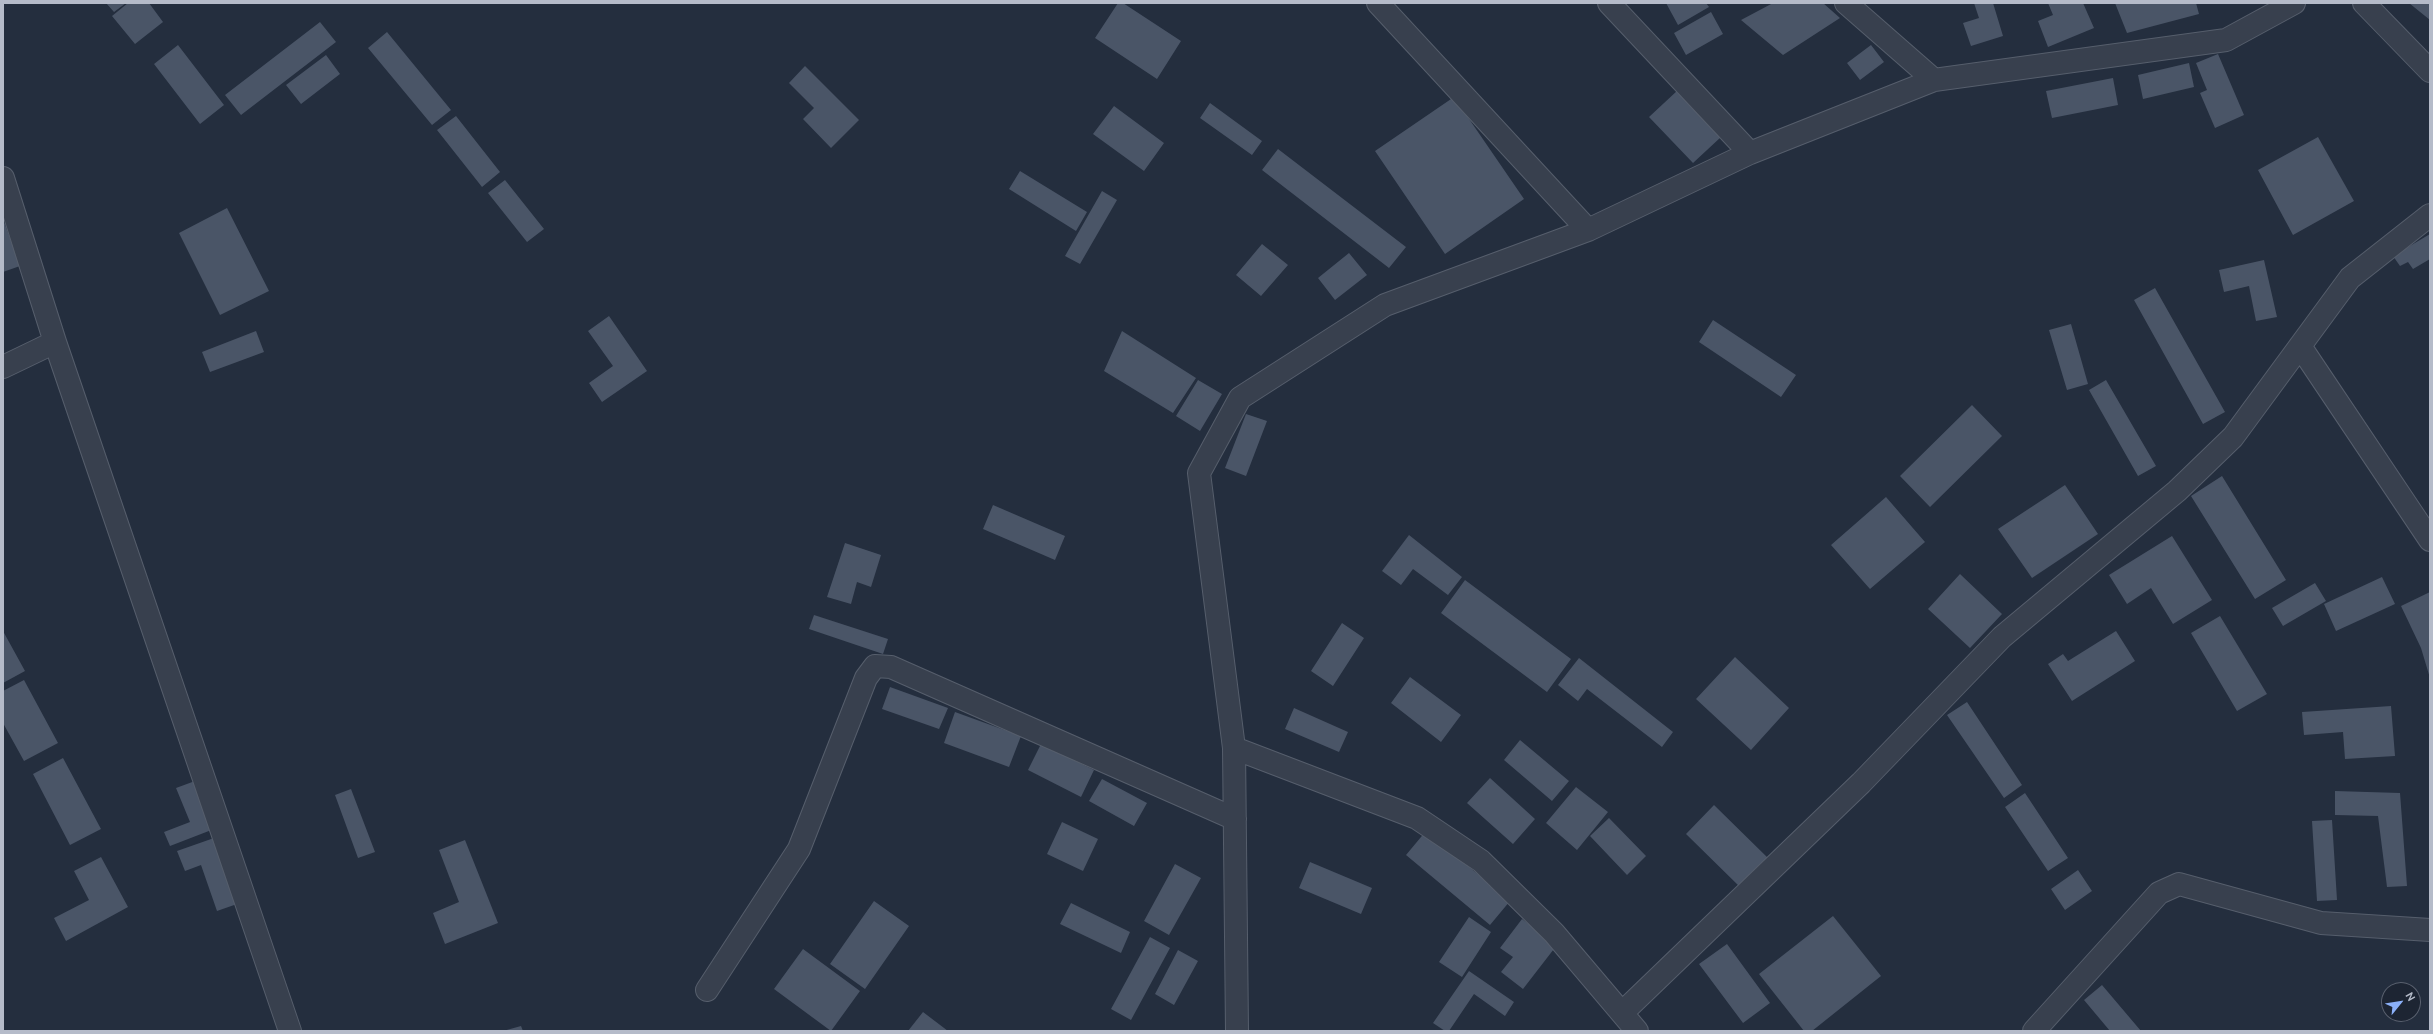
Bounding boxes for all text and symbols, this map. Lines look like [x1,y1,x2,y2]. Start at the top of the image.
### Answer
north arrow [2381,982,2421,1022]
text: N [2403,990,2418,1003]

